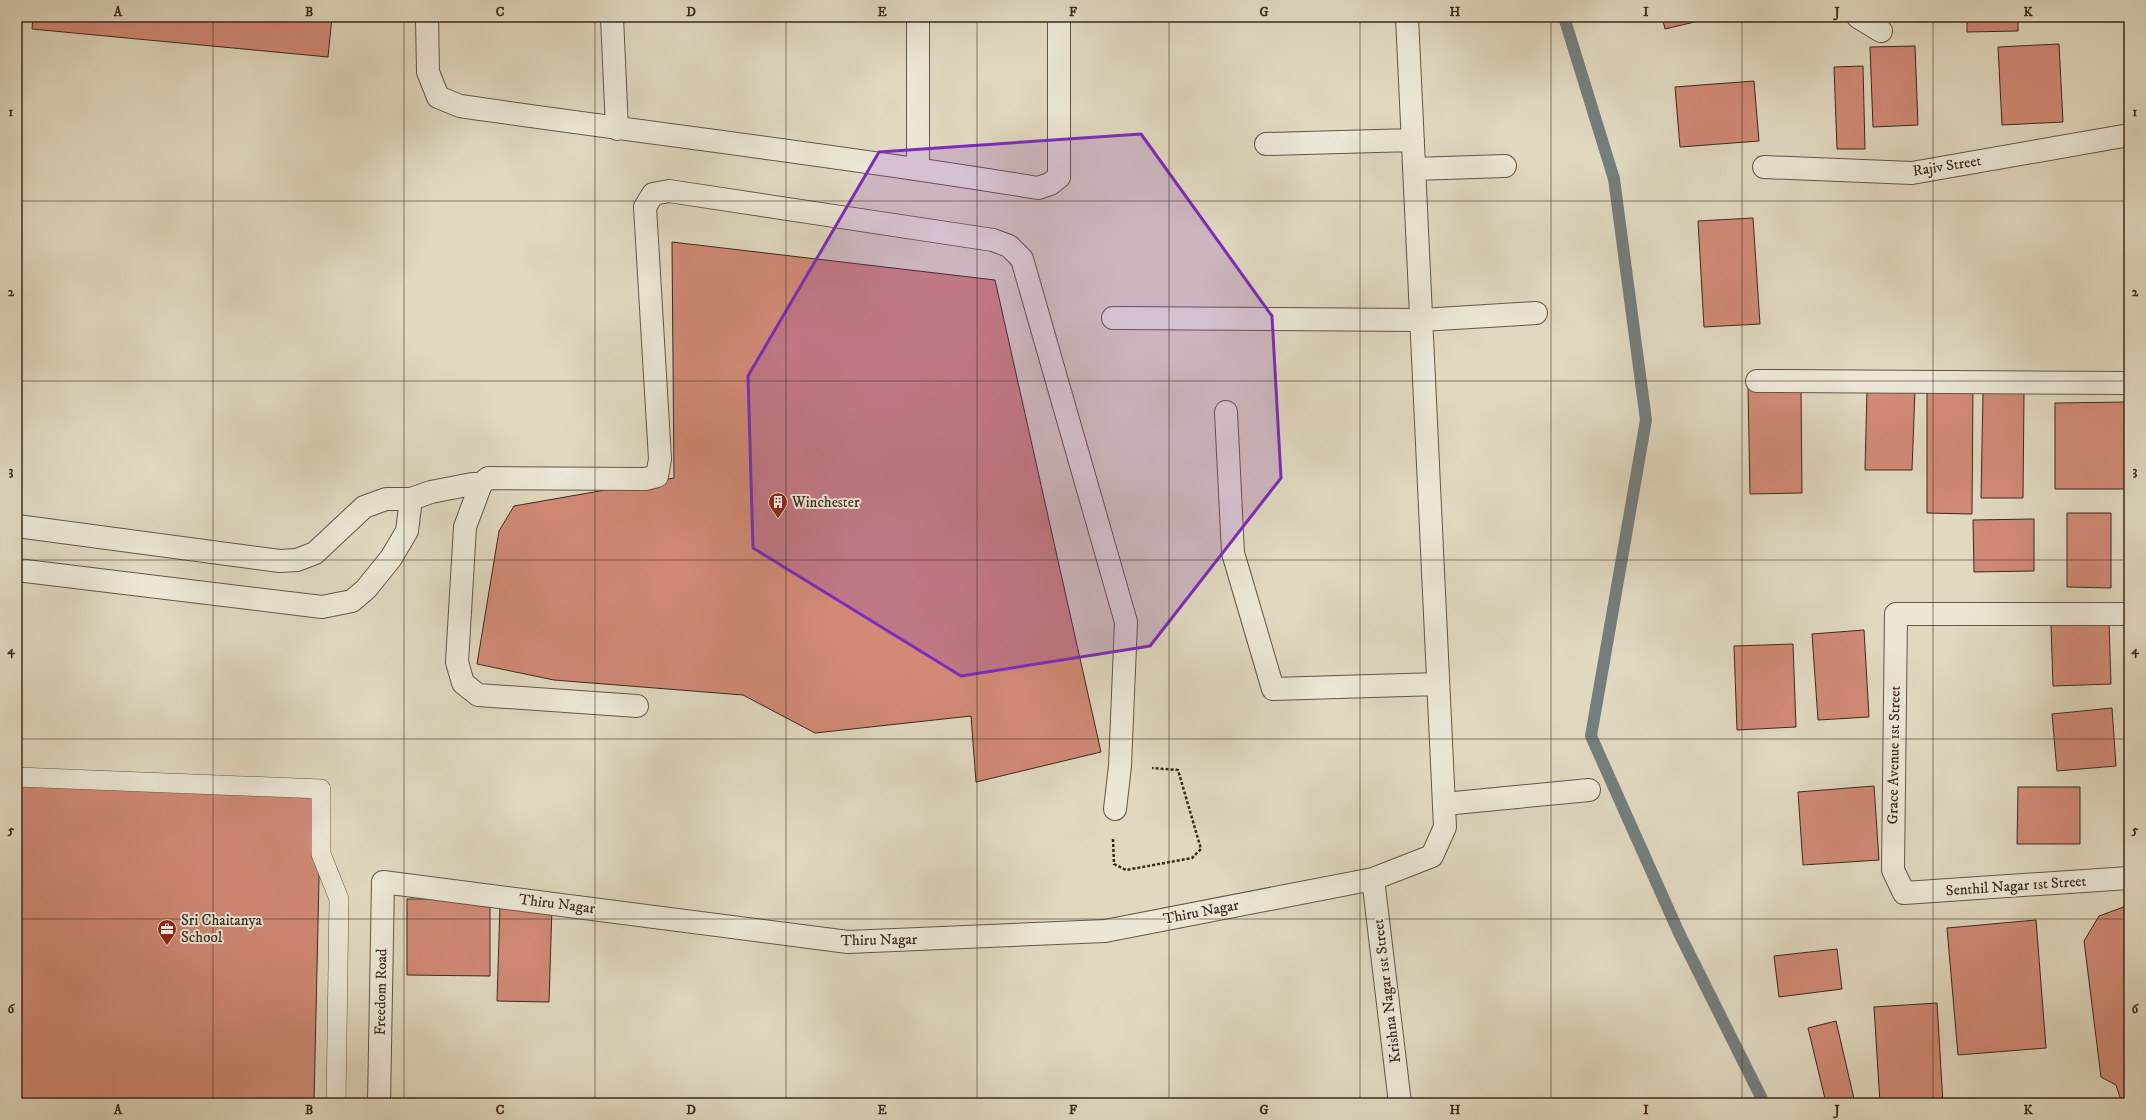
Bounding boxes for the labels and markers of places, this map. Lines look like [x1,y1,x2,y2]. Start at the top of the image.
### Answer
building icon: Winchester [767,491,789,519]
place label: Winchester [791,493,860,512]
place label: Sri Chaitanya School [181,911,263,947]
office icon: Sri Chaitanya School [156,918,178,946]

